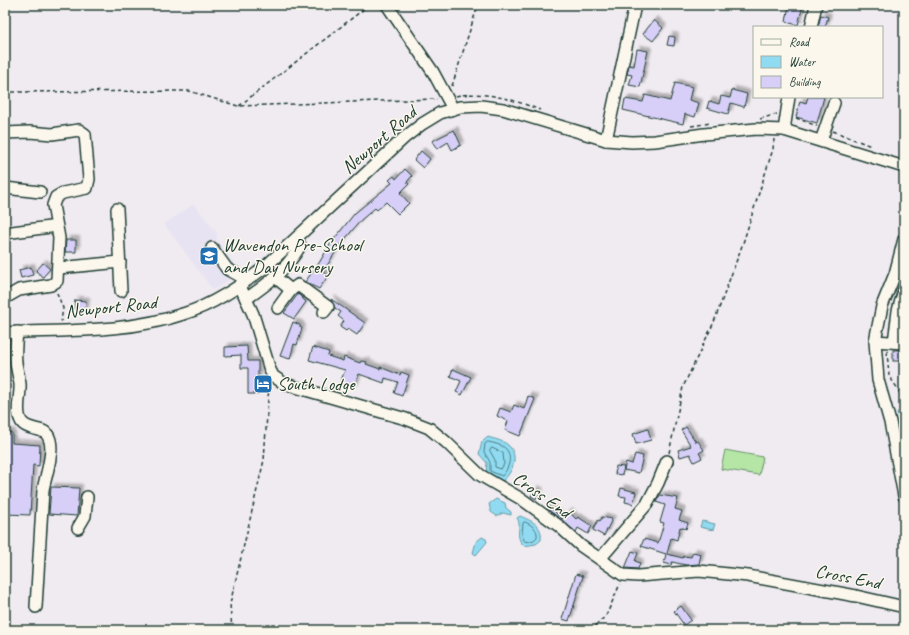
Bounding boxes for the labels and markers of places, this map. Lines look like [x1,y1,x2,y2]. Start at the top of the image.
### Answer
place label: Wavendon Pre-School and Day Nursery [223,233,366,279]
school or university icon: Wavendon Pre-School and Day Nursery [198,245,220,267]
place label: South Lodge [277,372,356,396]
hotel icon: South Lodge [252,373,274,395]

